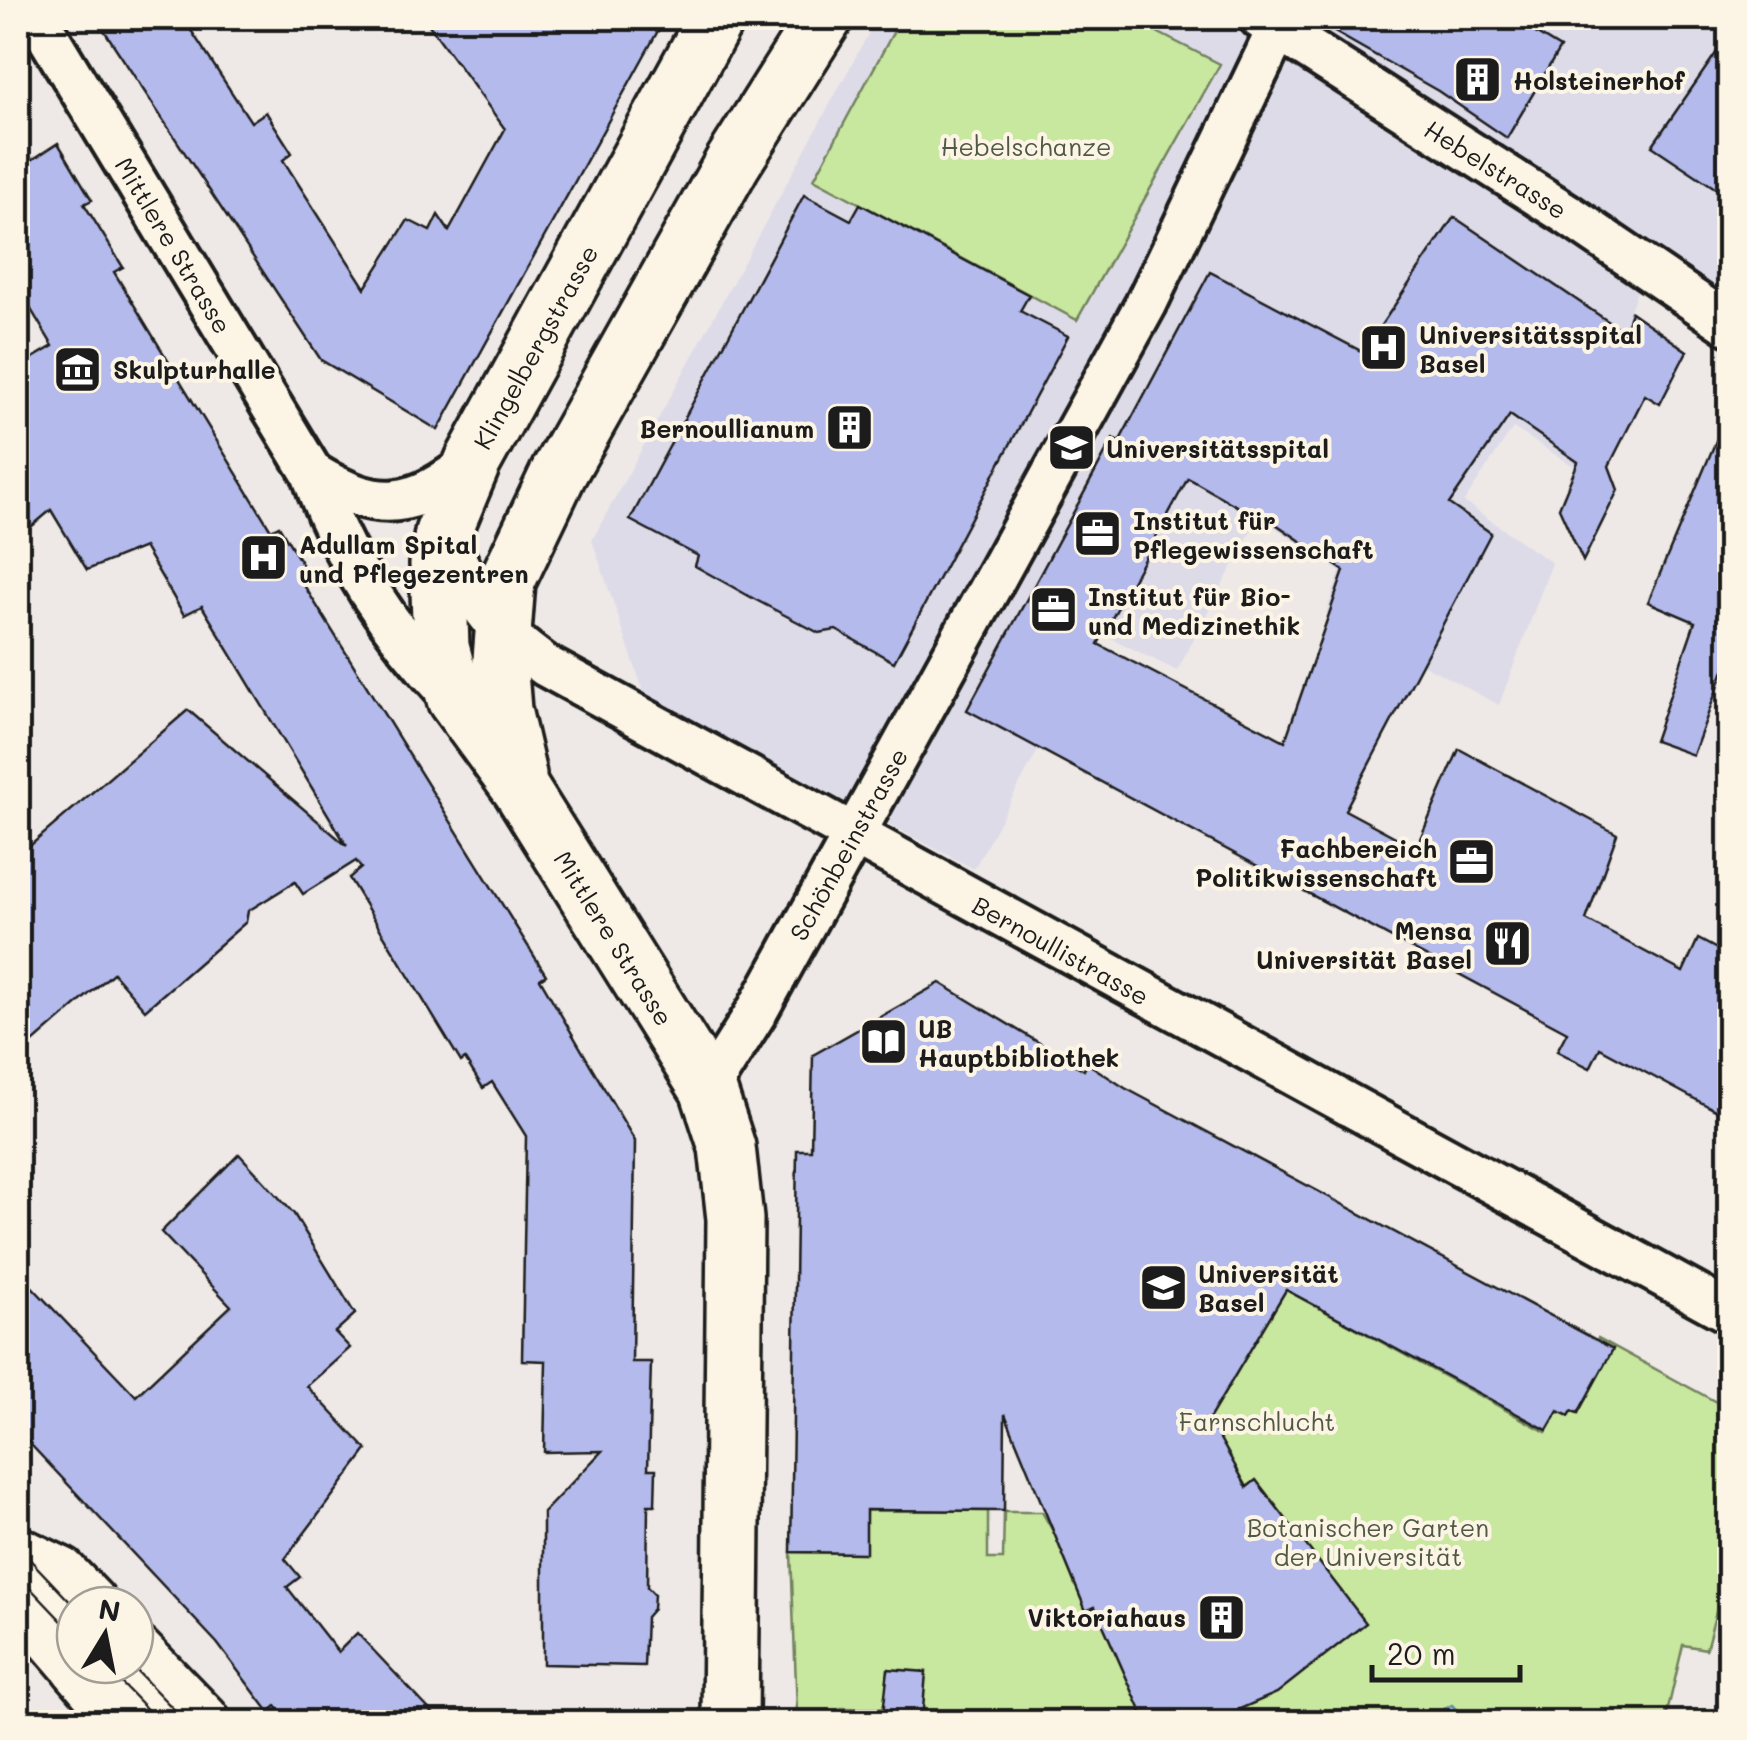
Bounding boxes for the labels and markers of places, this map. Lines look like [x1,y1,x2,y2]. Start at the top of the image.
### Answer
building icon: Holsteinerhof [1452,54,1504,106]
place label: Holsteinerhof [1513,64,1686,96]
place label: Universitätsspital Basel [1419,318,1642,379]
hospital icon: Universitätsspital Basel [1358,322,1410,374]
museum icon: Skulpturhalle [52,343,104,395]
place label: Skulpturhalle [113,353,276,385]
building icon: Bernoullianum [823,402,875,454]
place label: Bernoullianum [640,412,814,444]
school or university icon: Universitätsspital [1045,422,1097,474]
place label: Universitätsspital [1106,432,1329,464]
place label: Institut für Pflegewissenschaft [1133,504,1374,565]
office icon: Institut für Pflegewissenschaft [1072,508,1124,560]
place label: Adullam Spital und Pflegezentren [299,528,528,589]
hospital icon: Adullam Spital und Pflegezentren [238,532,290,584]
place label: Institut für Bio- und Medizinethik [1088,580,1300,641]
office icon: Institut für Bio- und Medizinethik [1027,584,1079,636]
place label: Fachbereich Politikwissenschaft [1195,832,1437,893]
office icon: Fachbereich Politikwissenschaft [1446,836,1498,888]
place label: Mensa Universität Basel [1256,914,1472,975]
restaurant icon: Mensa Universität Basel [1481,918,1533,970]
place label: UB Hauptbibliothek [918,1012,1119,1073]
library icon: UB Hauptbibliothek [857,1016,909,1068]
place label: Universität Basel [1198,1257,1338,1318]
school or university icon: Universität Basel [1137,1261,1189,1313]
building icon: Viktoriahaus [1195,1591,1247,1643]
place label: Viktoriahaus [1028,1601,1186,1633]

